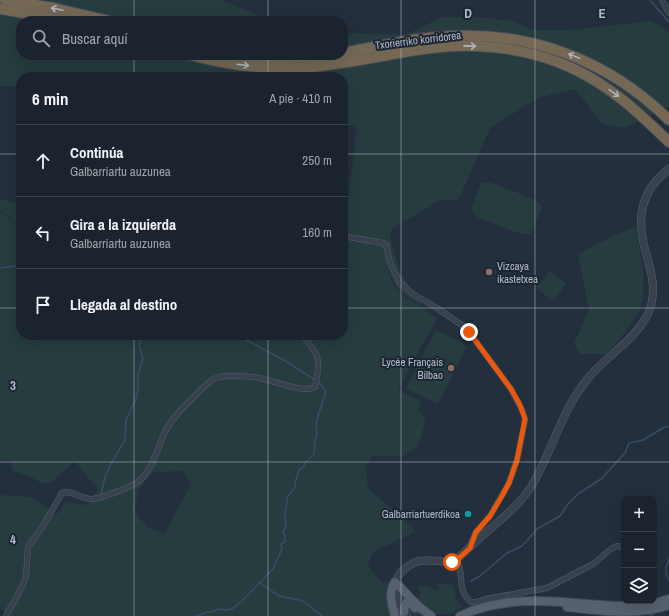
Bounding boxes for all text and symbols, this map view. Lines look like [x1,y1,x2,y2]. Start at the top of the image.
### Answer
one-way arrow [51,4,64,12]
text: D [464,5,472,22]
text: E [598,5,606,22]
search box [16,16,348,60]
icon: search [30,27,52,49]
text: Buscar aquí [62,28,128,49]
street label: Txorierriko korridorea [374,28,462,52]
one-way arrow [463,42,476,50]
one-way arrow [568,52,580,60]
one-way arrow [236,61,249,69]
text: 6 min [32,87,68,110]
one-way arrow [609,89,620,97]
text: A pie · 410 m [269,90,332,107]
text: Continúa [70,142,123,163]
icon: ahead [32,150,54,172]
text: 250 m [302,152,332,169]
text: Galbarriartu auzunea [70,163,171,180]
text: Gira a la izquierda [70,214,176,235]
icon: left [32,222,54,244]
text: 160 m [302,224,332,241]
text: Galbarriartu auzunea [70,235,171,252]
place label: Vizcaya ikastetxea [497,259,538,286]
marker: Vizcaya ikastetxea [484,267,494,277]
icon: arrive [32,294,54,316]
text: Llegada al destino [70,294,177,315]
route end [460,323,478,341]
place label: Lycée Français Bilbao [382,355,443,382]
marker: Lycée Français Bilbao [446,363,456,373]
text: 3 [10,377,16,394]
map controls [621,496,657,604]
button: + [621,496,657,532]
place label: Galbarriartuerdikoa [382,507,460,521]
marker: Galbarriartuerdikoa [463,509,473,519]
text: 4 [10,531,16,548]
button: − [621,532,657,568]
route start [443,553,461,571]
button: layers [621,568,657,604]

